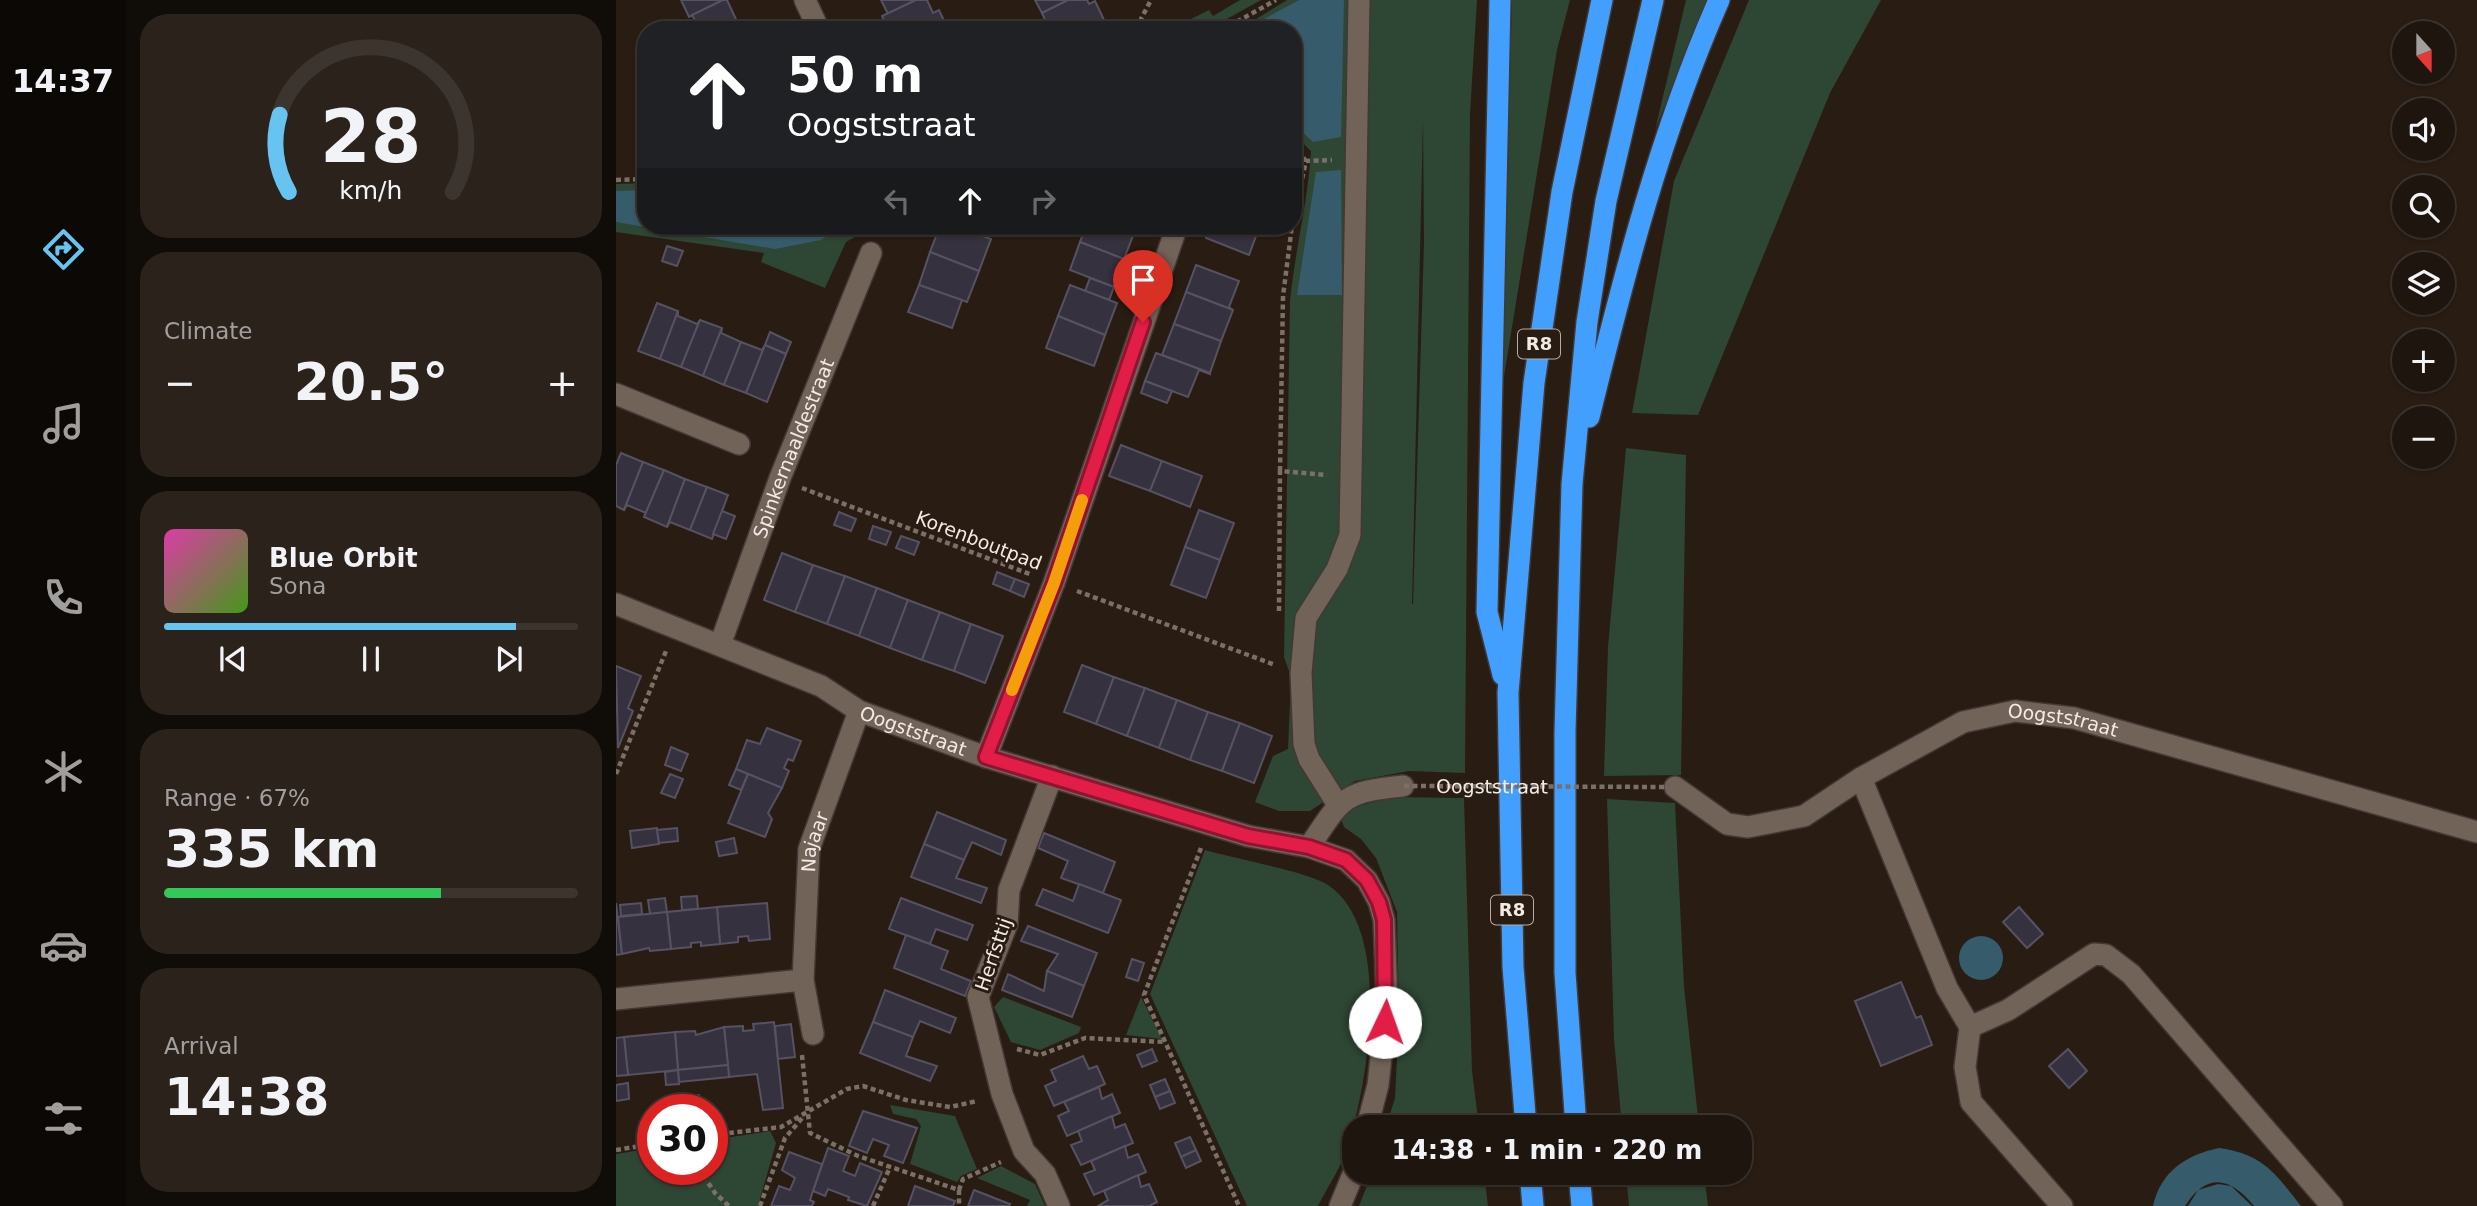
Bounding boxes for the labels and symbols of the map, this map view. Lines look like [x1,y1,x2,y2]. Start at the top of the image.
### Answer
north arrow [2392,21,2455,84]
pin [1113,250,1173,322]
road number: R8 [1518,330,1560,358]
street label: Spinkernaaldestraat [748,355,838,541]
street label: Korenboutpad [913,506,1045,574]
street label: Oogststraat [2007,699,2121,741]
street label: Oogststraat [857,701,970,760]
street label: Oogststraat [1436,775,1548,798]
street label: Najaar [797,808,833,873]
road number: R8 [1491,896,1533,925]
street label: Herfsttij [970,915,1016,993]
position arrow [1348,985,1422,1059]
speed limit sign: 30 [637,1094,728,1185]

